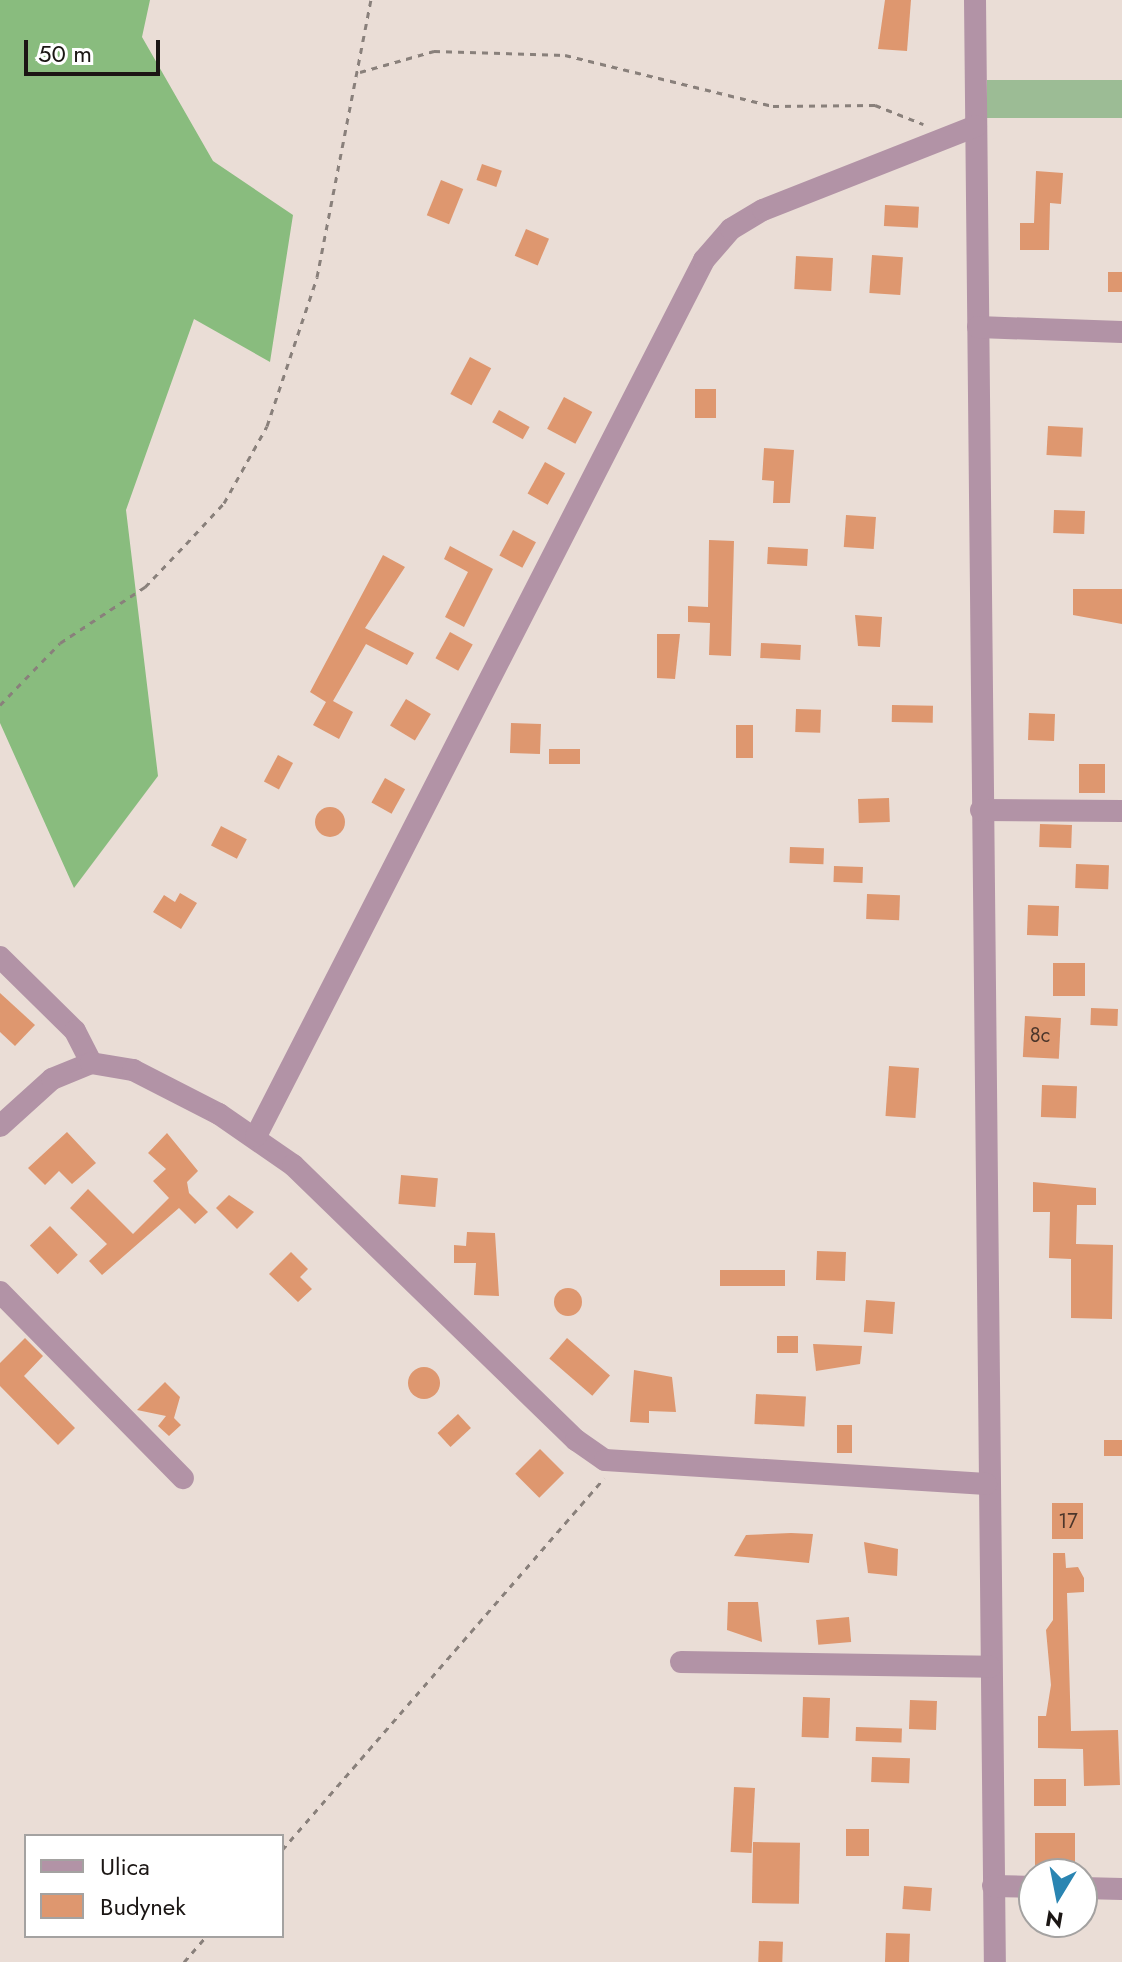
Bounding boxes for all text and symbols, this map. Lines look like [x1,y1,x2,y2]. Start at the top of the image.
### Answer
scale bar [28,24,164,74]
text: 50 m [38,36,92,71]
house number: 8c [1030,1023,1050,1047]
house number: 17 [1058,1509,1078,1533]
legend [24,1834,284,1938]
text: Ulica [100,1849,150,1884]
north arrow [1018,1858,1098,1938]
text: Budynek [100,1889,186,1924]
text: N [1043,1902,1066,1937]

